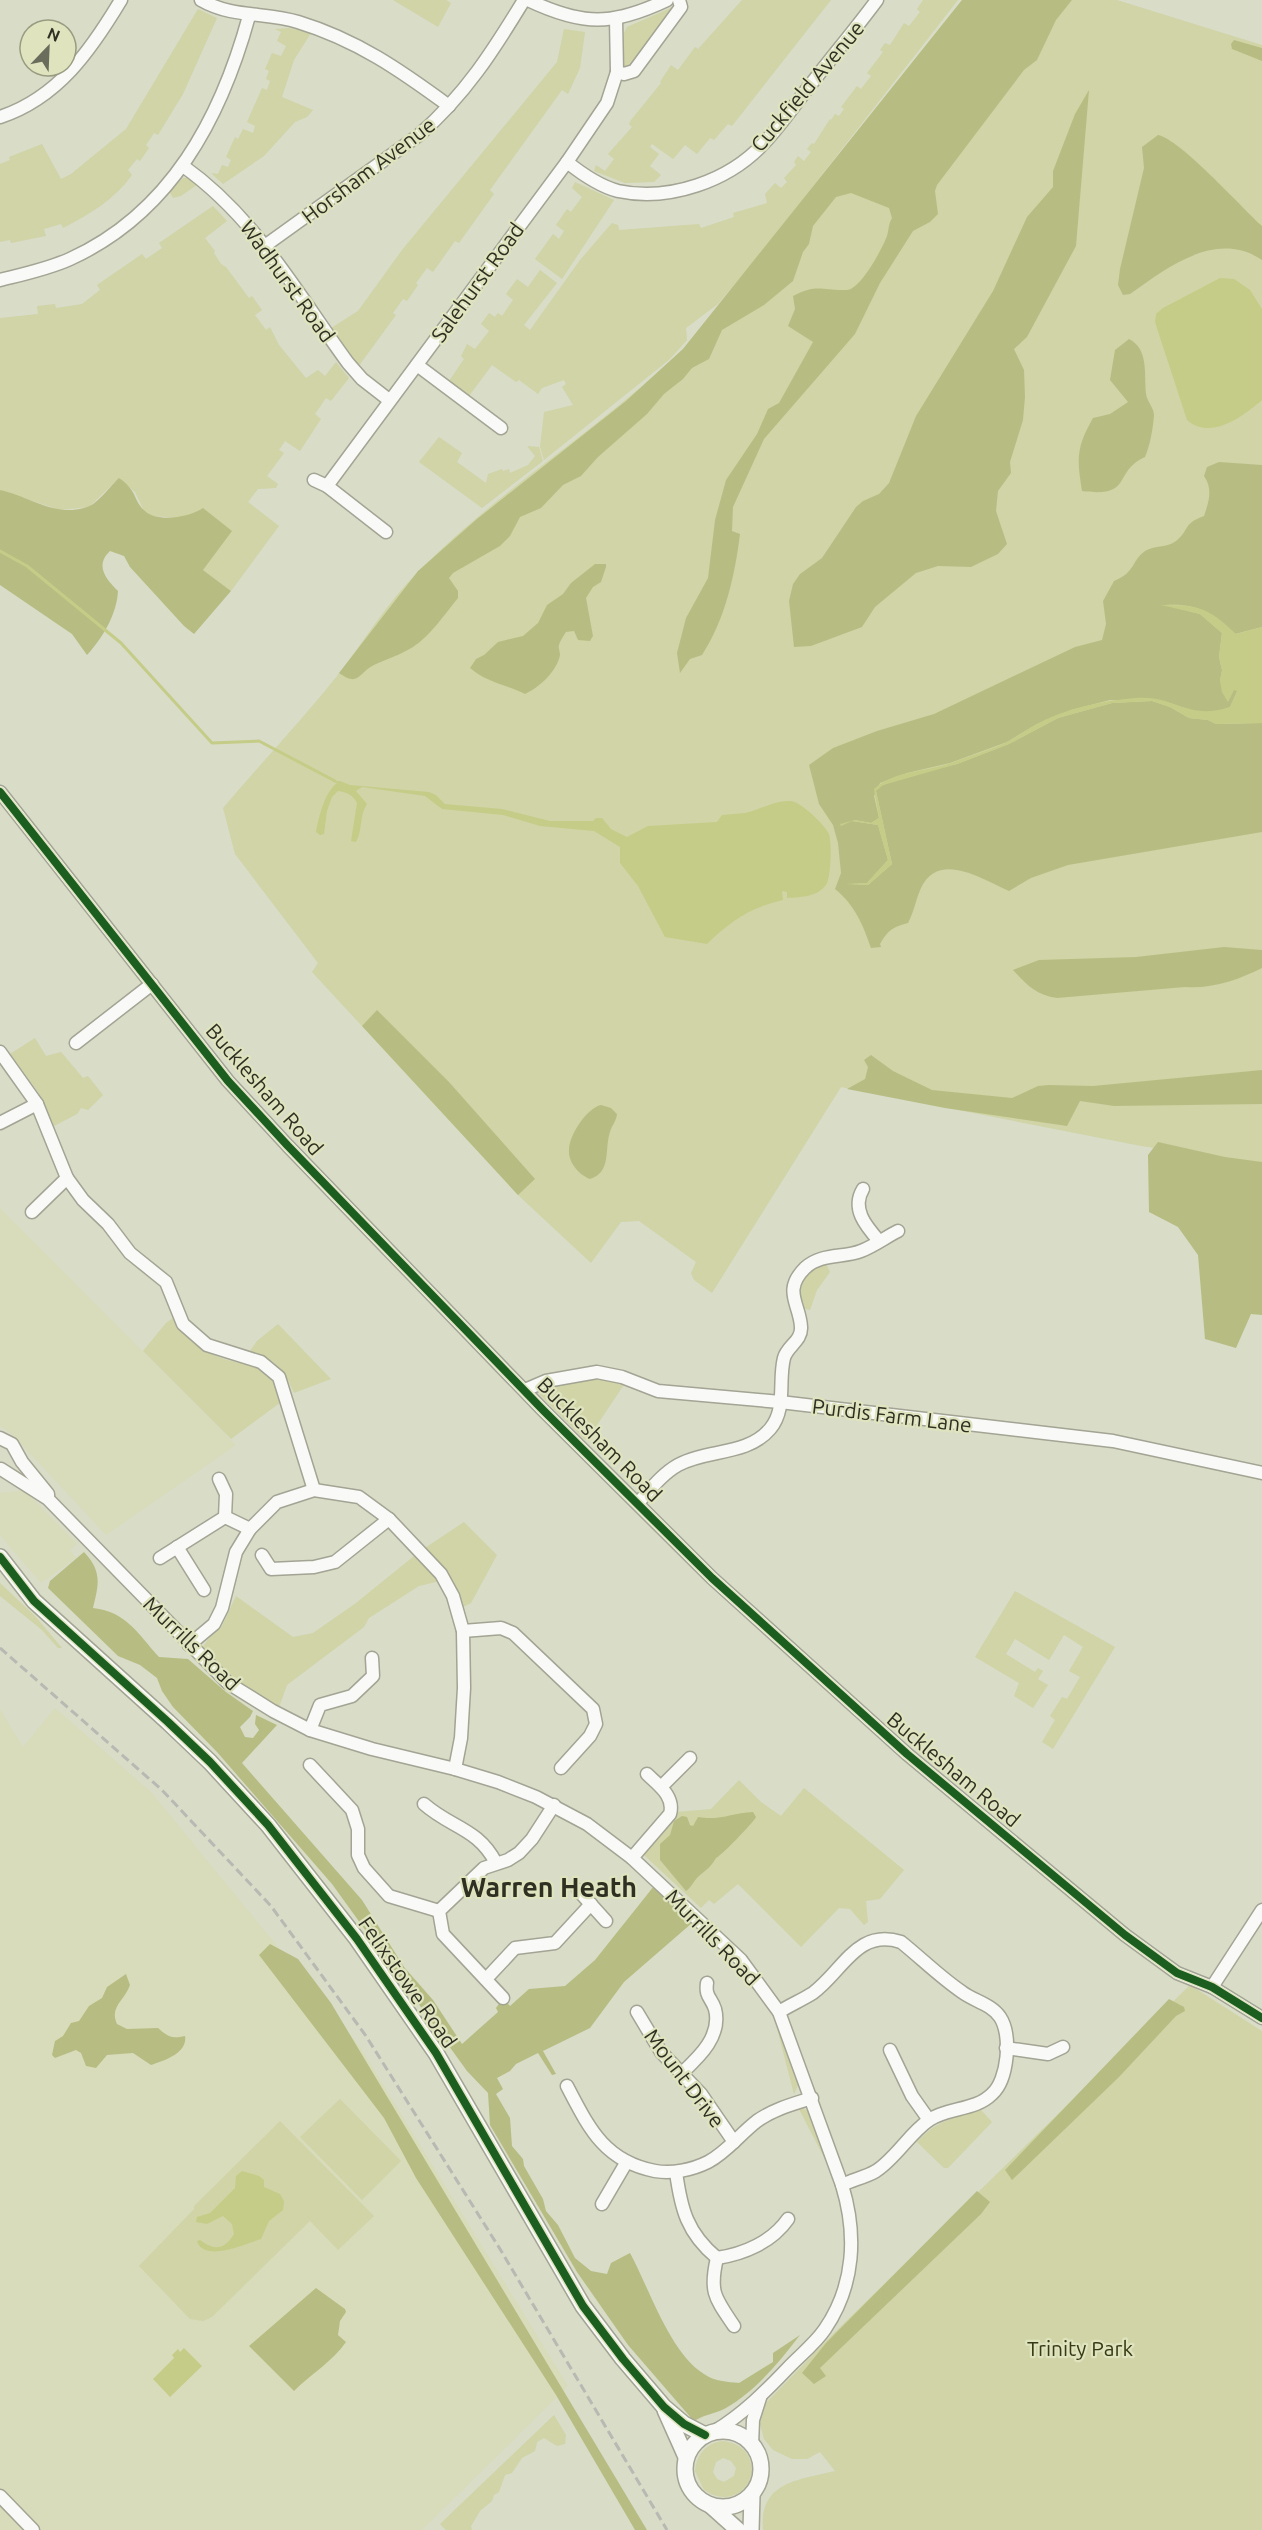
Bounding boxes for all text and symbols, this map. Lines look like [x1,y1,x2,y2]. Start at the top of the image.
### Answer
street label: Cuckfield Avenue [745,16,869,156]
north arrow [18,18,78,78]
text: N [45,24,63,45]
street label: Horsham Avenue [297,112,439,228]
street label: Wadhurst Road [236,215,340,347]
street label: Salehurst Road [426,218,528,346]
street label: Bucklesham Road [201,1018,329,1160]
street label: Bucklesham Road [533,1372,667,1506]
street label: Purdis Farm Lane [811,1393,973,1437]
street label: Murrills Road [139,1591,245,1695]
street label: Bucklesham Road [883,1706,1025,1832]
district label: Warren Heath [461,1872,637,1902]
street label: Murrills Road [661,1884,765,1990]
street label: Felixstowe Road [354,1912,462,2052]
street label: Mount Drive [640,2024,730,2132]
park label: Trinity Park [1027,2336,1133,2360]

